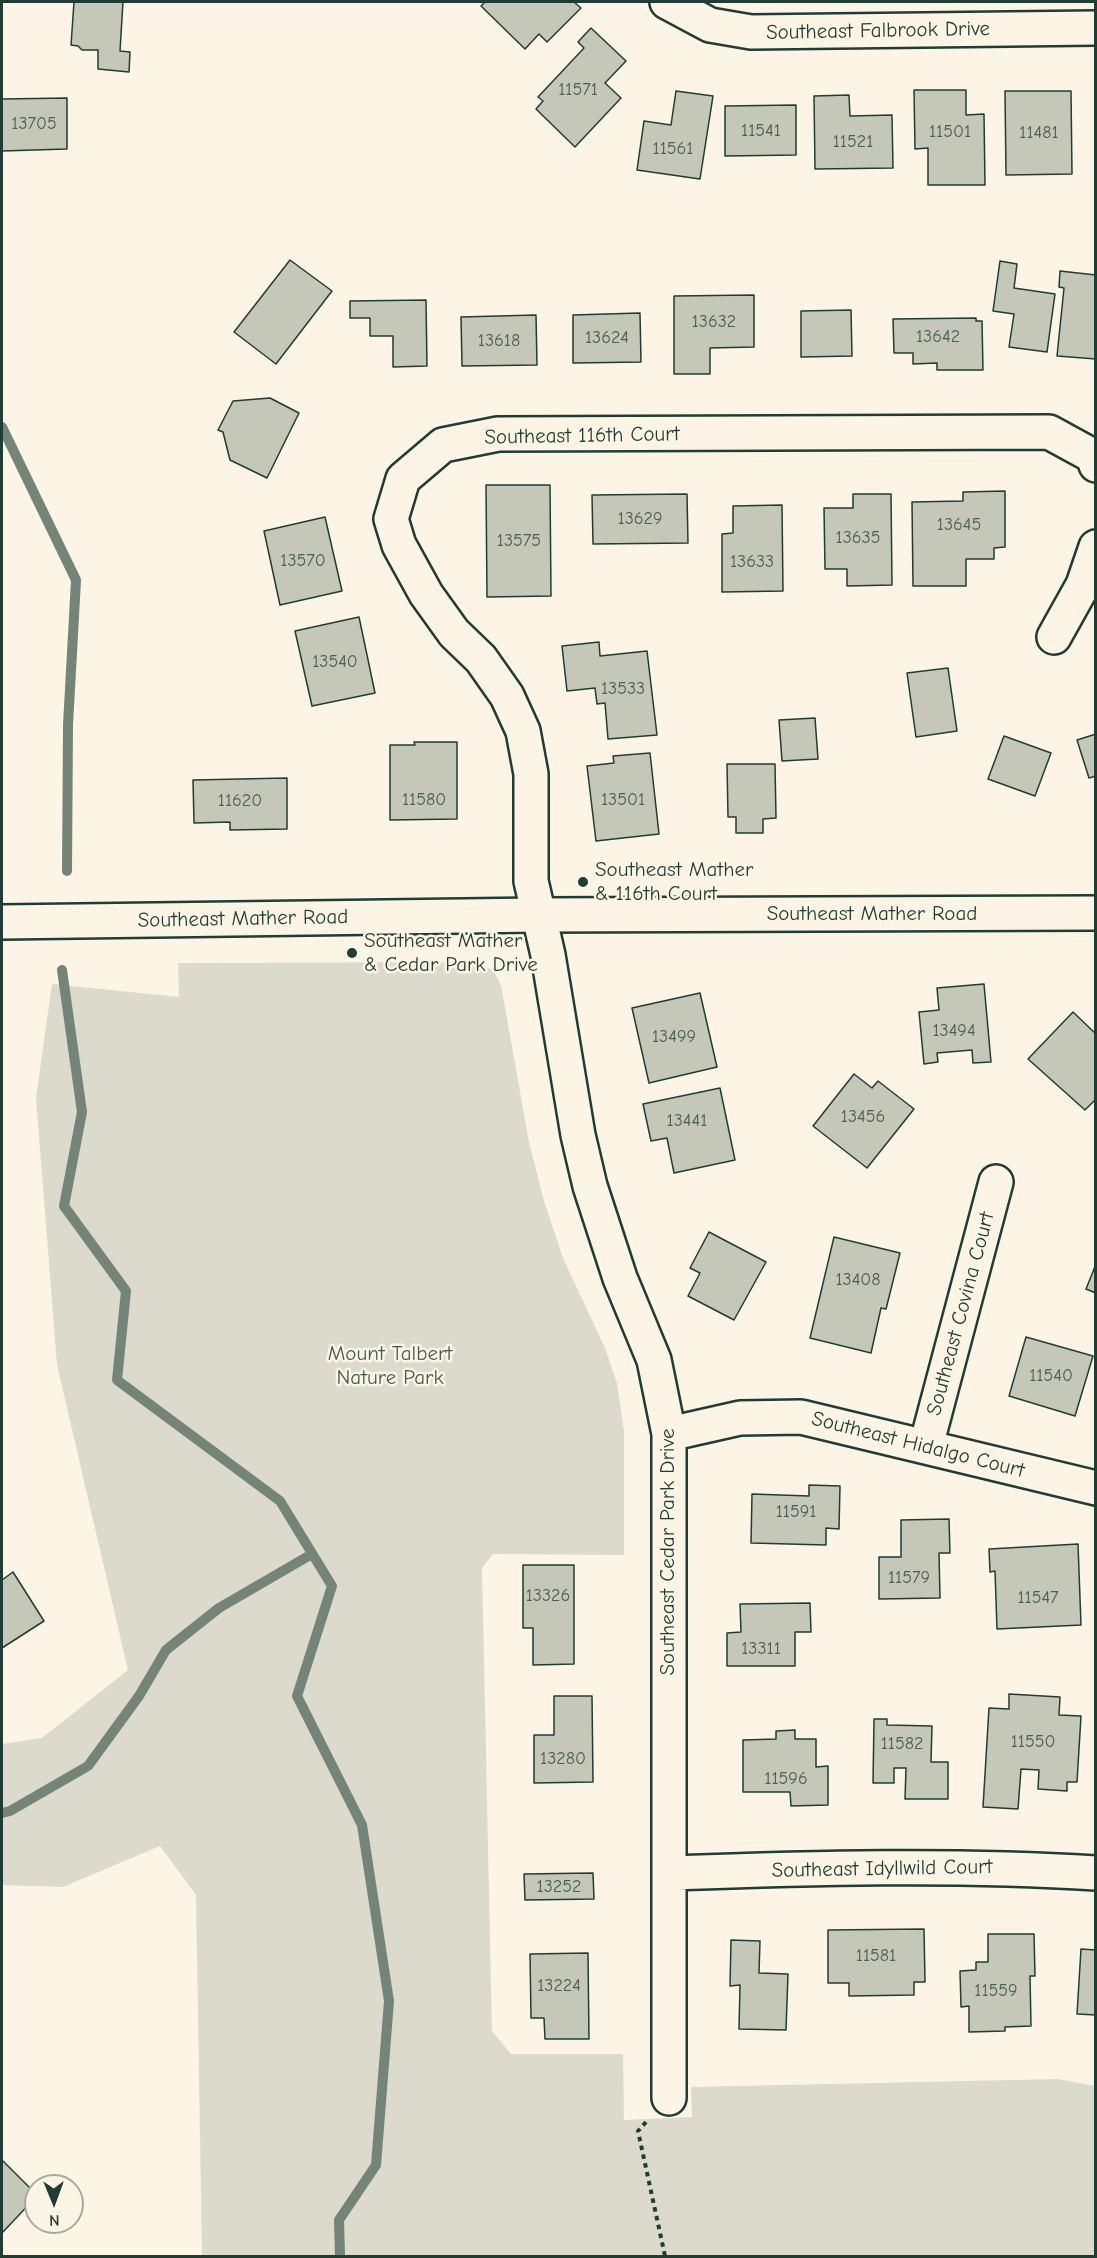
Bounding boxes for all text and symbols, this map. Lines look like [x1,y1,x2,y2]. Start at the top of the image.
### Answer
street label: Southeast Falbrook Drive [766,16,990,46]
house number: 11571 [558,79,598,101]
house number: 13705 [11,113,57,135]
house number: 11541 [741,120,781,142]
house number: 11501 [929,121,971,143]
house number: 11481 [1019,122,1059,144]
house number: 11521 [833,131,873,153]
house number: 11561 [653,138,693,160]
house number: 13632 [692,311,736,333]
house number: 13642 [916,326,960,348]
house number: 13624 [585,327,629,349]
house number: 13618 [478,330,520,352]
street label: Southeast 116th Court [484,422,680,450]
house number: 13629 [618,508,662,530]
house number: 13645 [937,514,981,536]
house number: 13635 [836,527,880,549]
house number: 13575 [497,530,541,552]
house number: 13570 [280,550,326,572]
house number: 13633 [730,551,774,573]
house number: 13540 [312,651,358,673]
house number: 13533 [601,678,645,700]
house number: 11580 [402,789,446,811]
house number: 13501 [601,789,645,811]
house number: 11620 [218,790,262,812]
place label: Southeast Mather & 116th Court [595,857,753,907]
marker: Southeast Mather & 116th Court [576,875,590,889]
street label: Southeast Mather Road [767,901,977,927]
street label: Southeast Mather Road [137,905,349,933]
place label: Southeast Mather & Cedar Park Drive [364,928,538,978]
marker: Southeast Mather & Cedar Park Drive [345,946,359,960]
house number: 13494 [932,1020,976,1042]
house number: 13499 [652,1026,696,1048]
house number: 13456 [841,1106,885,1128]
house number: 13441 [667,1110,707,1132]
street label: Southeast Covina Court [922,1209,1000,1419]
house number: 13408 [835,1269,881,1291]
park label: Mount Talbert Nature Park [328,1341,452,1391]
house number: 11540 [1029,1365,1073,1387]
street label: Southeast Hidalgo Court [809,1406,1027,1484]
street label: Southeast Cedar Park Drive [655,1429,681,1675]
house number: 11591 [776,1501,816,1523]
house number: 11579 [888,1567,930,1589]
house number: 13326 [526,1585,570,1607]
house number: 11547 [1017,1587,1059,1609]
house number: 13311 [741,1638,781,1660]
house number: 11550 [1011,1731,1055,1753]
house number: 11582 [881,1733,923,1755]
house number: 13280 [540,1748,586,1770]
house number: 11596 [764,1768,808,1790]
street label: Southeast Idyllwild Court [771,1854,993,1884]
house number: 13252 [537,1876,581,1898]
house number: 11581 [856,1945,896,1967]
house number: 13224 [537,1975,581,1997]
house number: 11559 [974,1980,1018,2002]
north arrow [24,2174,84,2234]
text: N [49,2211,60,2229]

